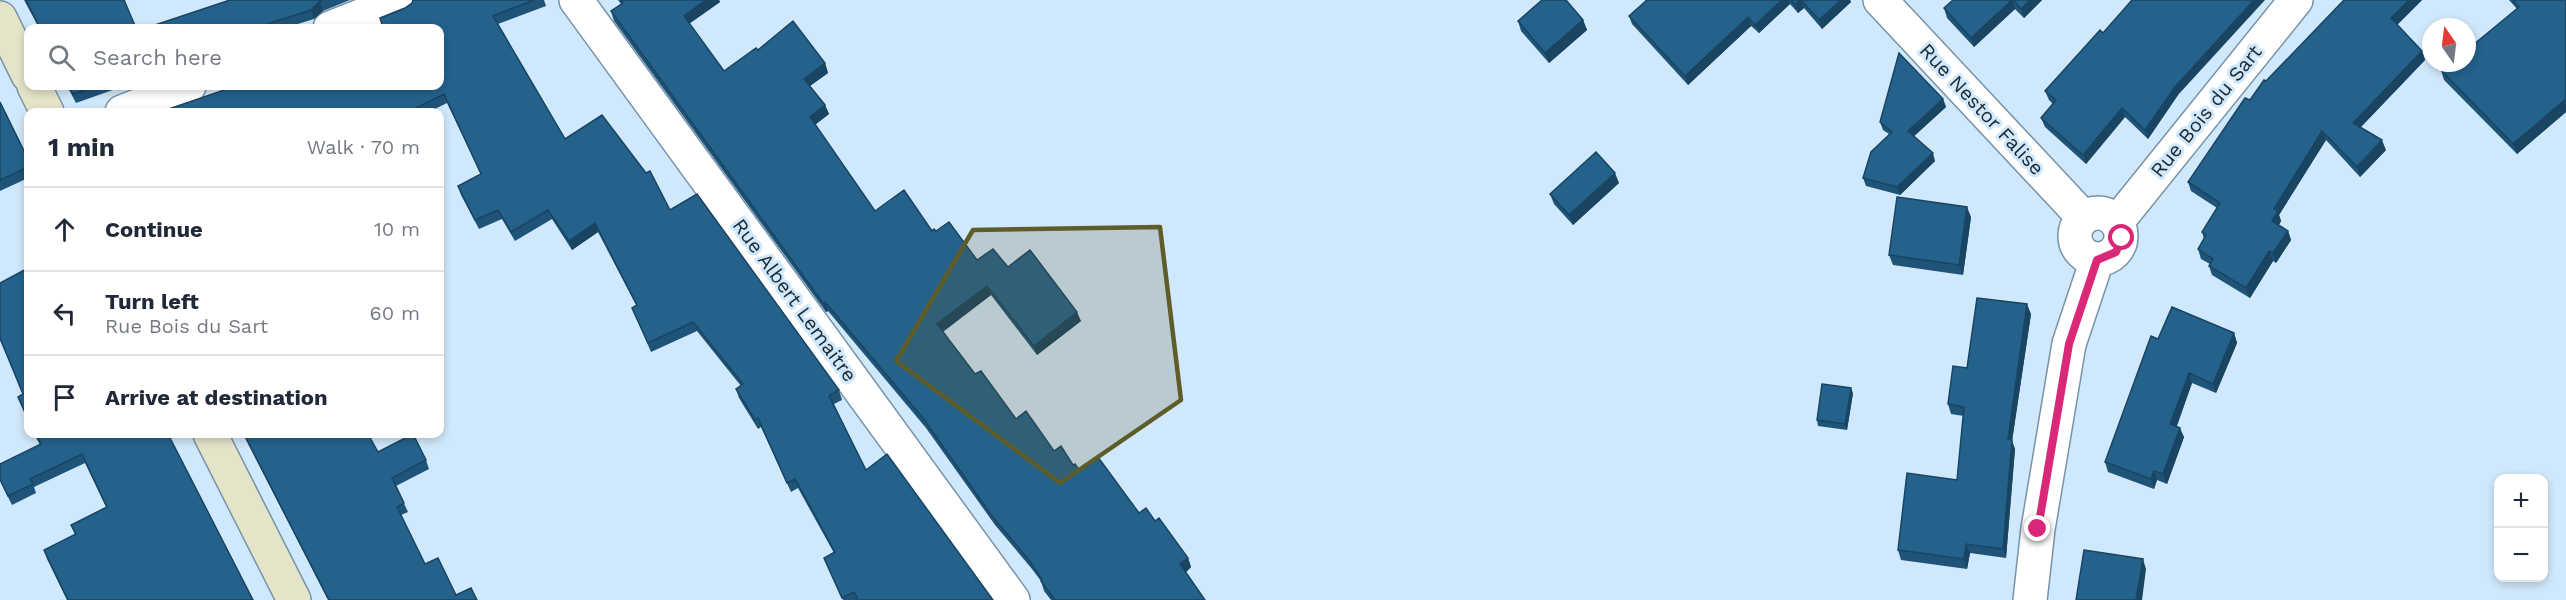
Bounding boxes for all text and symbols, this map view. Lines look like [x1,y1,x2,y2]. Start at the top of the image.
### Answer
north arrow [2422,18,2476,72]
search box [24,24,444,90]
street label: Rue Nestor Falise [1915,38,2049,180]
street label: Rue Bois du Sart [2145,40,2267,182]
icon: search [45,41,78,74]
text: Search here [93,45,222,70]
text: 1 min [48,132,115,162]
text: Walk · 70 m [307,135,420,159]
icon: ahead [48,213,81,246]
street label: Rue Albert Lemaitre [728,214,862,386]
text: Continue [105,217,203,242]
text: 10 m [374,217,420,241]
route start [2108,224,2134,250]
text: Turn left [105,289,199,314]
icon: left [48,297,81,330]
text: 60 m [370,301,420,325]
text: Rue Bois du Sart [105,314,268,338]
icon: arrive [48,381,81,414]
text: Arrive at destination [105,385,328,410]
map controls [2494,474,2548,582]
button: + [2494,474,2548,528]
route end [2024,515,2050,541]
button: − [2494,528,2548,582]

